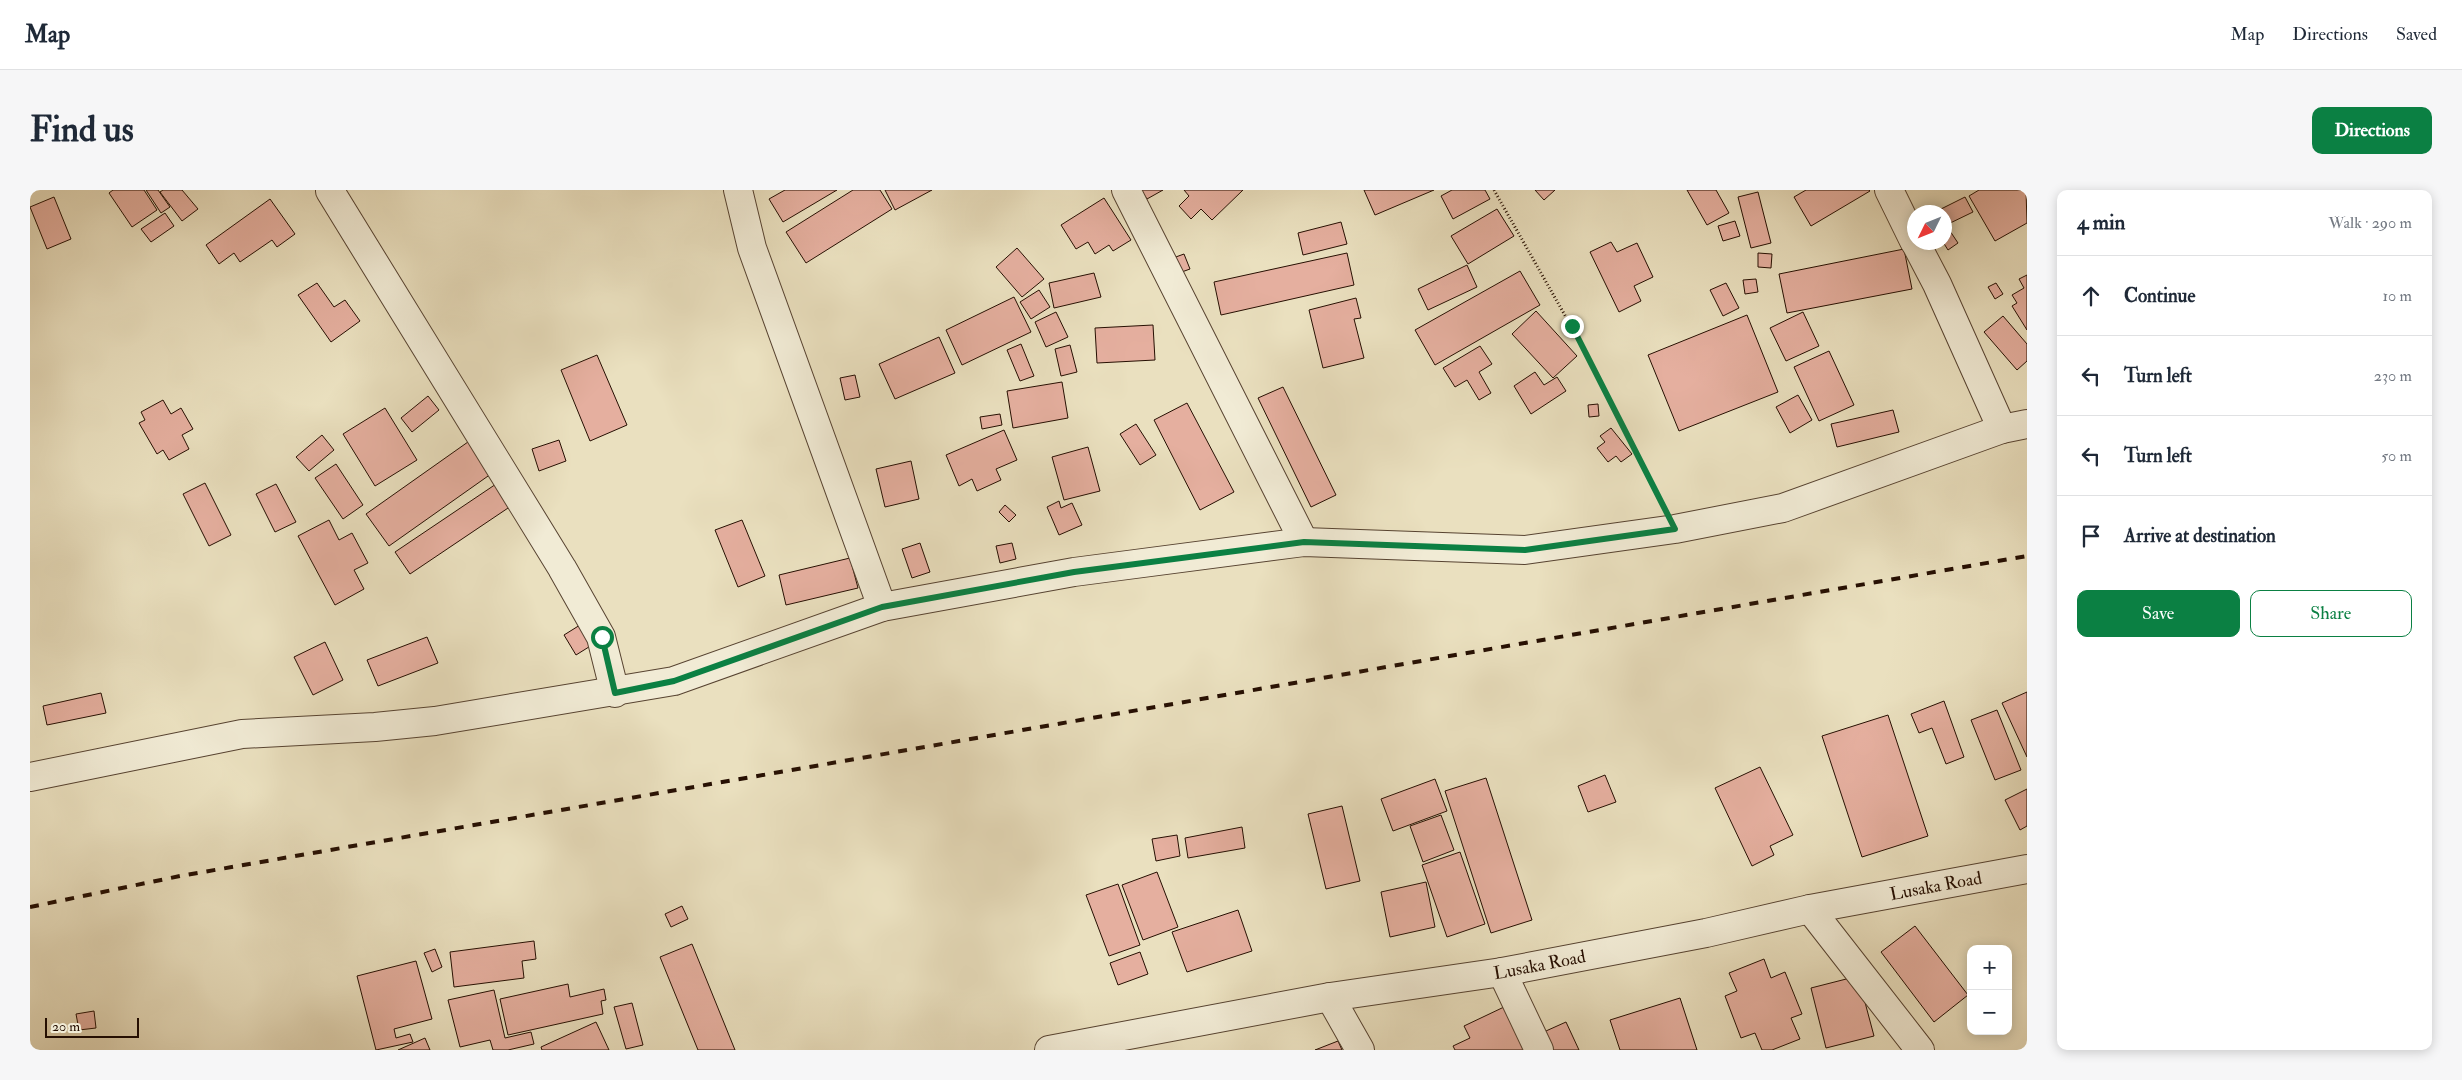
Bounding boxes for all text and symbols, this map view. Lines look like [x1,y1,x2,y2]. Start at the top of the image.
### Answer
text: Map [25,19,70,50]
text: Map [2231,23,2264,46]
text: Directions [2292,23,2368,46]
text: Saved [2396,23,2437,46]
button: Directions [2312,107,2432,154]
text: Find us [30,108,134,152]
north arrow [1907,205,1952,250]
text: 4 min [2077,209,2125,236]
text: Walk · 290 m [2329,213,2412,233]
icon: ahead [2077,282,2105,310]
text: Continue [2124,284,2195,308]
text: 10 m [2382,286,2412,306]
route end [1561,315,1584,338]
icon: left [2077,362,2105,390]
text: Turn left [2124,364,2192,388]
text: 230 m [2374,366,2412,386]
icon: left [2077,442,2105,470]
text: Turn left [2124,444,2192,468]
text: 50 m [2381,446,2412,466]
icon: arrive [2077,522,2105,550]
text: Arrive at destination [2124,524,2276,548]
button: Save [2077,590,2240,637]
button: Share [2250,590,2412,637]
route start [591,626,614,649]
street label: Lusaka Road [1888,867,1984,906]
street label: Lusaka Road [1492,945,1588,985]
map controls [1967,945,2012,1035]
button: + [1967,945,2012,990]
button: − [1967,990,2012,1035]
scale bar [45,1015,139,1038]
text: 20 m [52,1018,80,1035]

